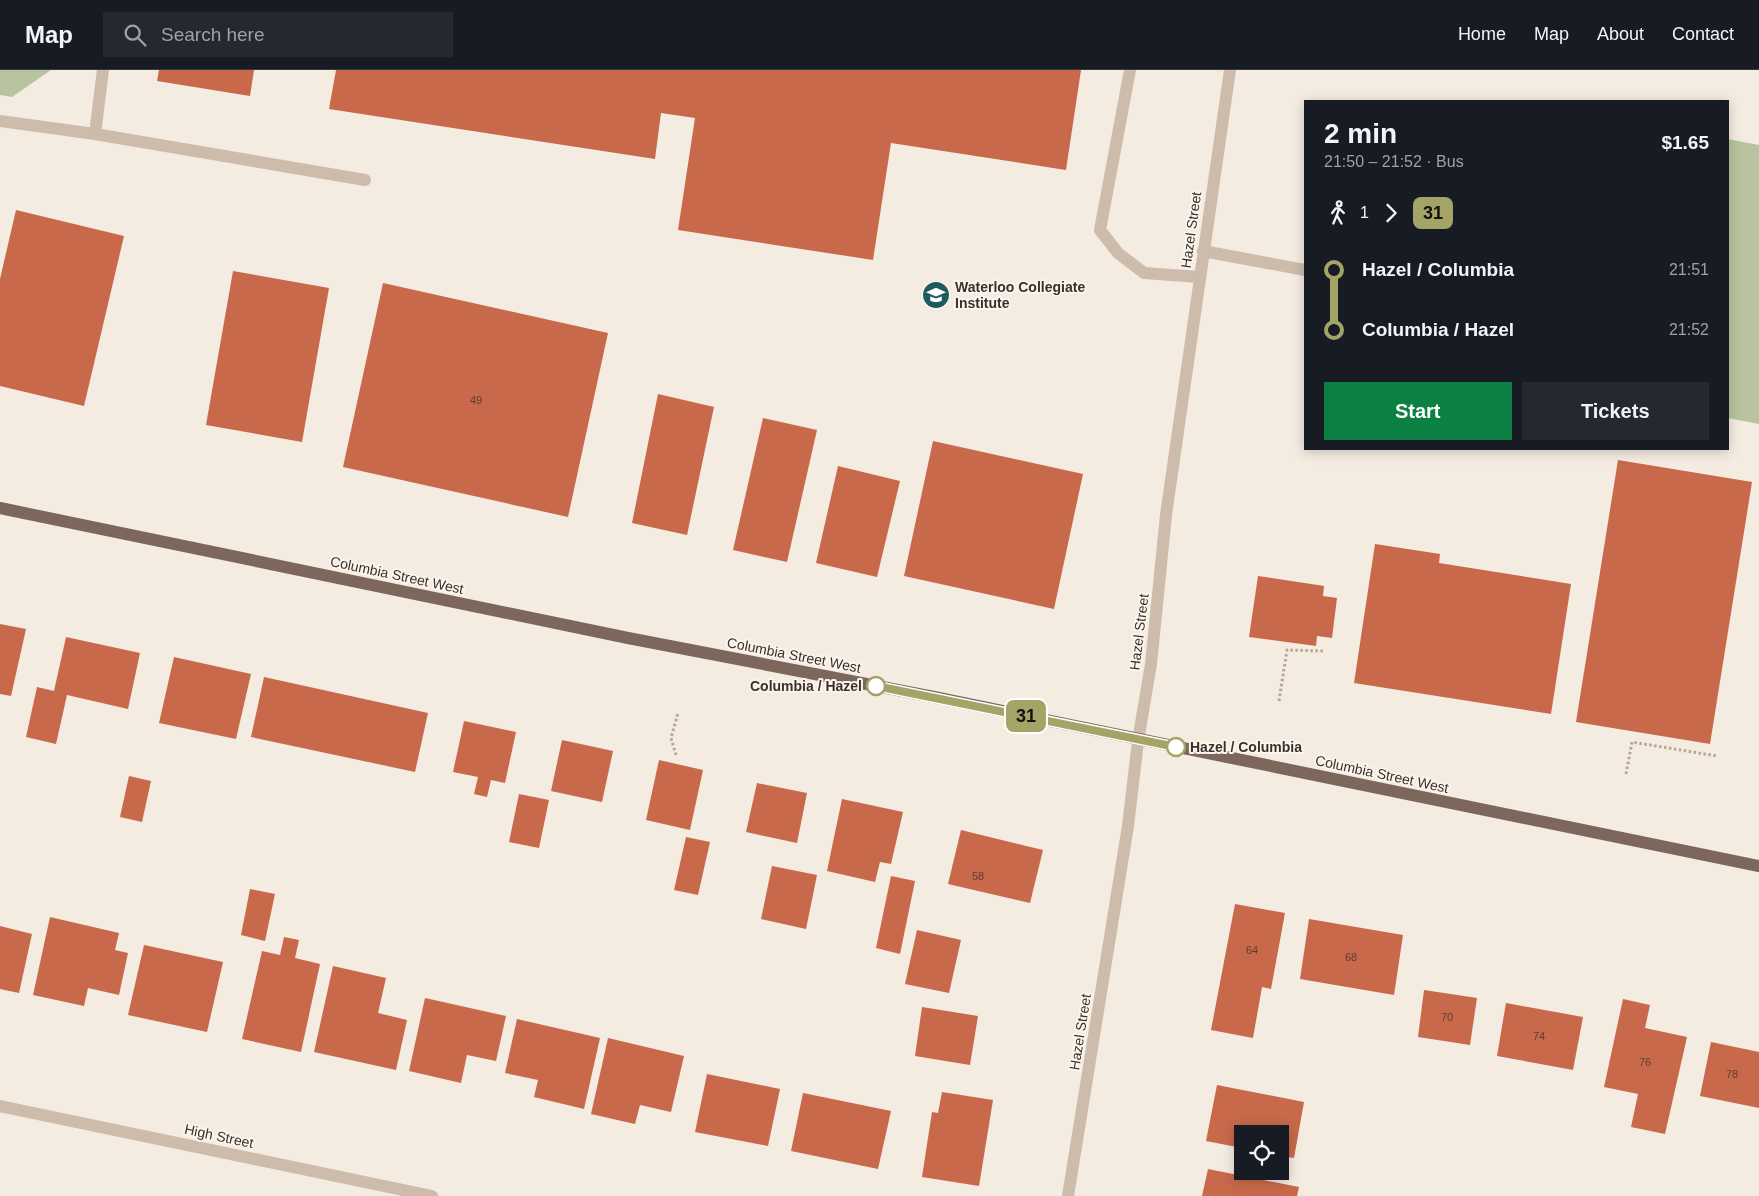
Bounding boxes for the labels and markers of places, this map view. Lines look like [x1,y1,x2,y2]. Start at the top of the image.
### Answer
place label: Waterloo Collegiate Institute [955,279,1085,311]
school or university icon: Waterloo Collegiate Institute [921,280,951,310]
marker: Columbia / Hazel [866,676,886,696]
place label: Columbia / Hazel [750,678,862,694]
marker: Hazel / Columbia [1166,737,1186,757]
place label: Hazel / Columbia [1190,739,1302,755]

